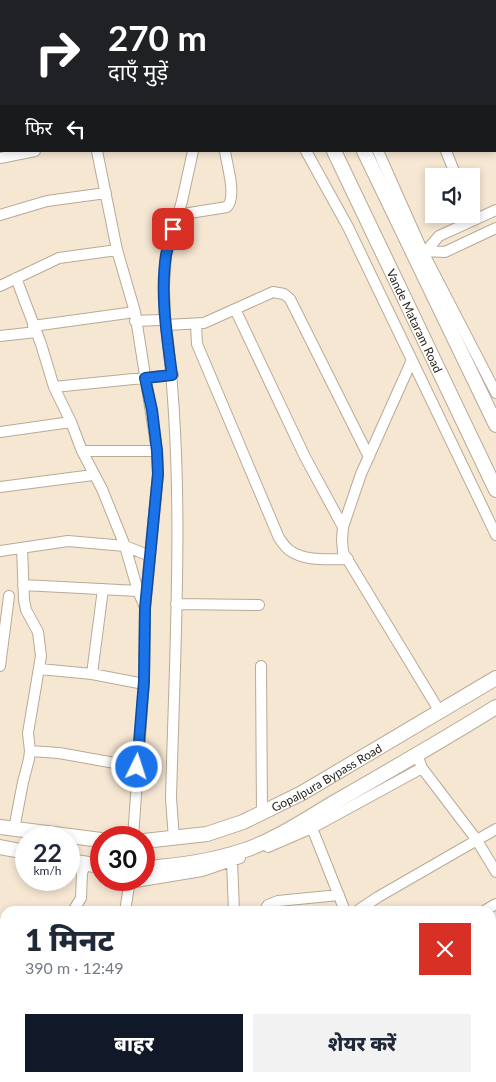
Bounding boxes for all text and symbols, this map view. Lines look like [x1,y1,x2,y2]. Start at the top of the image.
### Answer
text: 270 m [108,16,207,58]
icon: right [25,20,90,85]
text: दाएँ मुड़ें [108,58,168,85]
icon: left [62,115,90,143]
text: फिर [25,116,52,139]
map controls [425,168,480,223]
button: sound [425,168,480,223]
pin [152,208,194,250]
icon: arrive [159,215,187,243]
street label: Vande Mataram Road [384,266,446,375]
position arrow [110,740,162,792]
street label: Gopalpura Bypass Road [269,740,384,814]
speed limit sign: 30 [90,826,155,891]
text: 22 [33,837,62,867]
text: km/h [33,863,62,878]
text: 1 मिनट [25,921,114,957]
button: close [419,923,471,975]
text: 390 m · 12:49 [25,958,124,977]
button: बाहर [25,1014,243,1072]
button: शेयर करें [253,1014,471,1072]

